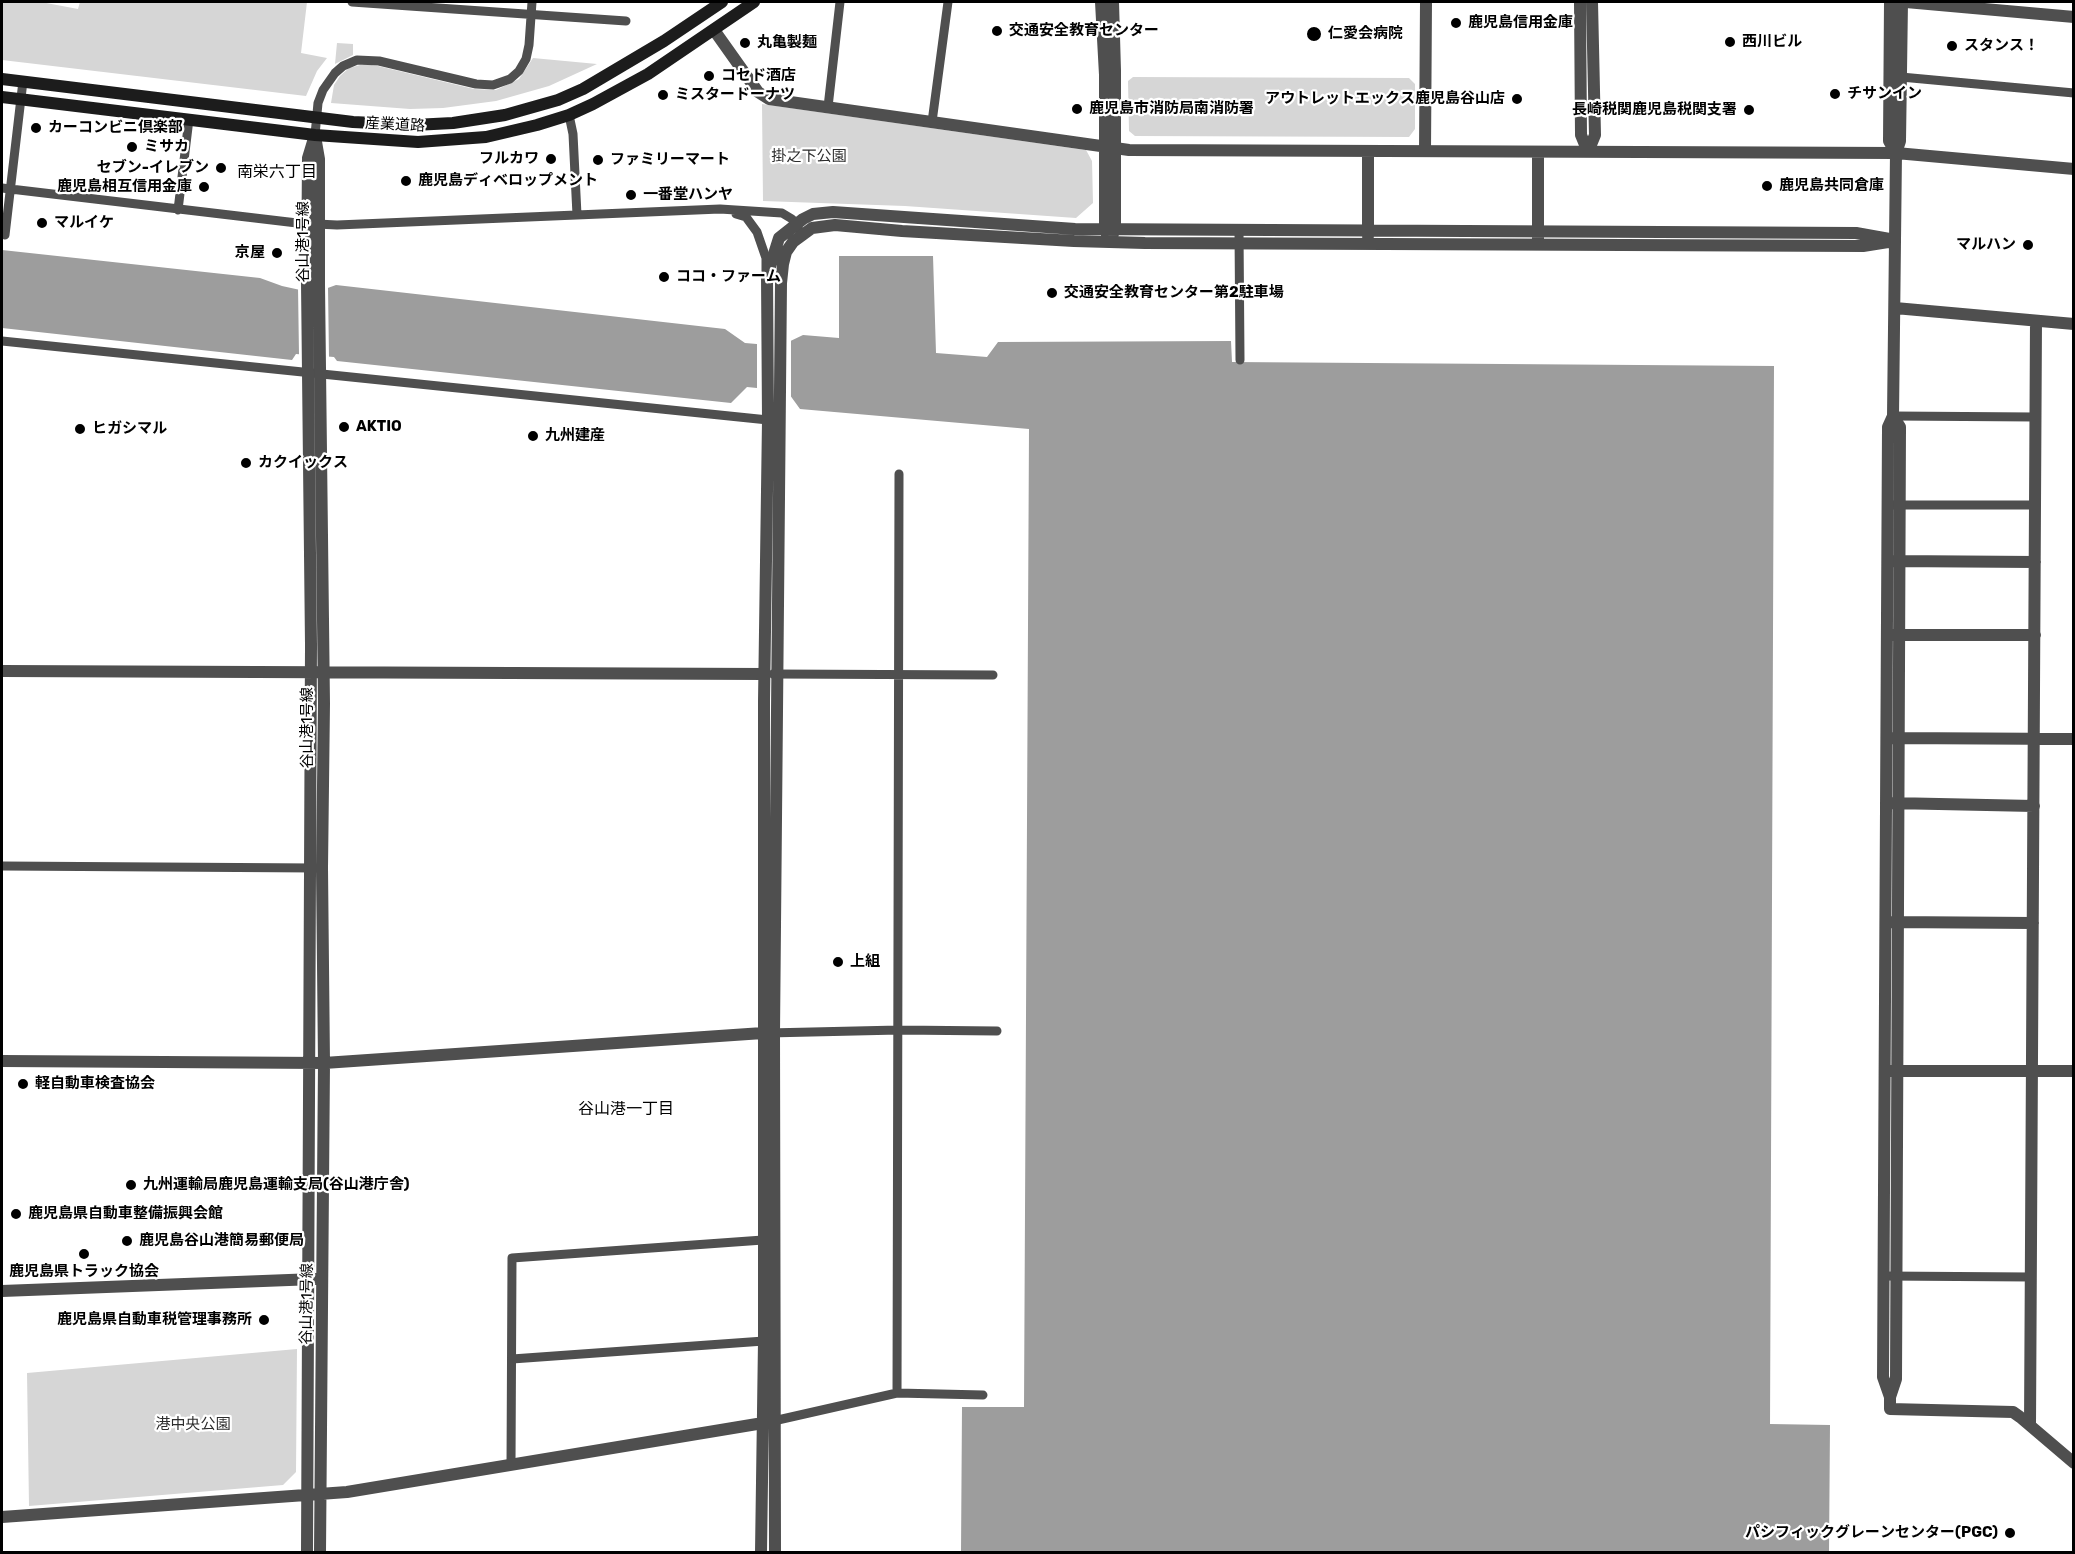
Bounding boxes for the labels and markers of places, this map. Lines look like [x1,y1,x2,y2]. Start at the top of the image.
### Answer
place label: 鹿児島信用金庫 [1468,14,1573,32]
marker: 鹿児島信用金庫 [1449,16,1463,30]
place label: 交通安全教育センター [1009,22,1159,40]
marker: 交通安全教育センター [990,24,1004,38]
marker: 仁愛会病院 [1305,25,1323,43]
place label: 仁愛会病院 [1328,25,1403,43]
place label: 西川ビル [1742,33,1802,51]
place label: 丸亀製麺 [757,34,817,52]
marker: 西川ビル [1723,35,1737,49]
marker: 丸亀製麺 [738,36,752,50]
place label: スタンス！ [1964,37,2039,55]
marker: スタンス！ [1945,39,1959,53]
place label: コセド酒店 [721,67,796,85]
marker: コセド酒店 [702,69,716,83]
place label: チサンイン [1847,85,1922,103]
place label: ミスタードーナツ [675,86,795,104]
marker: チサンイン [1828,87,1842,101]
marker: ミスタードーナツ [656,88,670,102]
place label: アウトレットエックス鹿児島谷山店 [1265,90,1505,108]
marker: アウトレットエックス鹿児島谷山店 [1510,92,1524,106]
place label: 鹿児島市消防局南消防署 [1089,100,1254,118]
place label: 長崎税関鹿児島税関支署 [1572,101,1737,119]
marker: 鹿児島市消防局南消防署 [1070,102,1084,116]
marker: 長崎税関鹿児島税関支署 [1742,103,1756,117]
place label: カーコンビニ倶楽部 [48,119,183,137]
marker: カーコンビニ倶楽部 [29,121,43,135]
place label: ミサカ [144,138,189,156]
marker: ミサカ [125,140,139,154]
place label: フルカワ [479,150,539,168]
place label: ファミリーマート [610,151,730,169]
marker: フルカワ [544,152,558,166]
marker: ファミリーマート [591,153,605,167]
place label: セブン-イレブン [97,159,209,177]
marker: セブン-イレブン [214,161,228,175]
place label: 鹿児島ディベロップメント [418,172,598,190]
marker: 鹿児島ディベロップメント [399,174,413,188]
place label: 鹿児島共同倉庫 [1779,177,1884,195]
place label: 鹿児島相互信用金庫 [57,178,192,196]
marker: 鹿児島共同倉庫 [1760,179,1774,193]
marker: 鹿児島相互信用金庫 [197,180,211,194]
place label: 一番堂ハンヤ [643,186,733,204]
marker: 一番堂ハンヤ [624,188,638,202]
place label: マルイケ [54,214,114,232]
marker: マルイケ [35,216,49,230]
place label: マルハン [1956,236,2016,254]
marker: マルハン [2021,238,2035,252]
place label: 京屋 [235,244,265,262]
marker: 京屋 [270,246,284,260]
place label: ココ・ファーム [676,268,781,286]
marker: ココ・ファーム [657,270,671,284]
place label: 交通安全教育センター第2駐車場 [1064,284,1284,302]
marker: 交通安全教育センター第2駐車場 [1045,286,1059,300]
place label: AKTIO [356,418,402,436]
place label: ヒガシマル [92,420,167,438]
marker: AKTIO [337,420,351,434]
marker: ヒガシマル [73,422,87,436]
place label: 九州建産 [545,427,605,445]
marker: 九州建産 [526,429,540,443]
place label: カクイックス [258,454,348,472]
marker: カクイックス [239,456,253,470]
place label: 上組 [850,953,880,971]
marker: 上組 [831,955,845,969]
place label: 軽自動車検査協会 [35,1075,155,1093]
marker: 軽自動車検査協会 [16,1077,30,1091]
place label: 九州運輸局鹿児島運輸支局(谷山港庁舎) [143,1176,410,1194]
marker: 九州運輸局鹿児島運輸支局(谷山港庁舎) [124,1178,138,1192]
place label: 鹿児島県自動車整備振興会館 [28,1205,223,1223]
marker: 鹿児島県自動車整備振興会館 [9,1207,23,1221]
place label: 鹿児島谷山港簡易郵便局 [139,1232,304,1250]
marker: 鹿児島谷山港簡易郵便局 [120,1234,134,1248]
marker: 鹿児島県トラック協会 [77,1247,91,1261]
place label: 鹿児島県トラック協会 [9,1263,159,1281]
place label: 鹿児島県自動車税管理事務所 [57,1311,252,1329]
marker: 鹿児島県自動車税管理事務所 [257,1313,271,1327]
place label: パシフィックグレーンセンター(PGC) [1745,1524,1998,1542]
marker: パシフィックグレーンセンター(PGC) [2003,1526,2017,1540]

